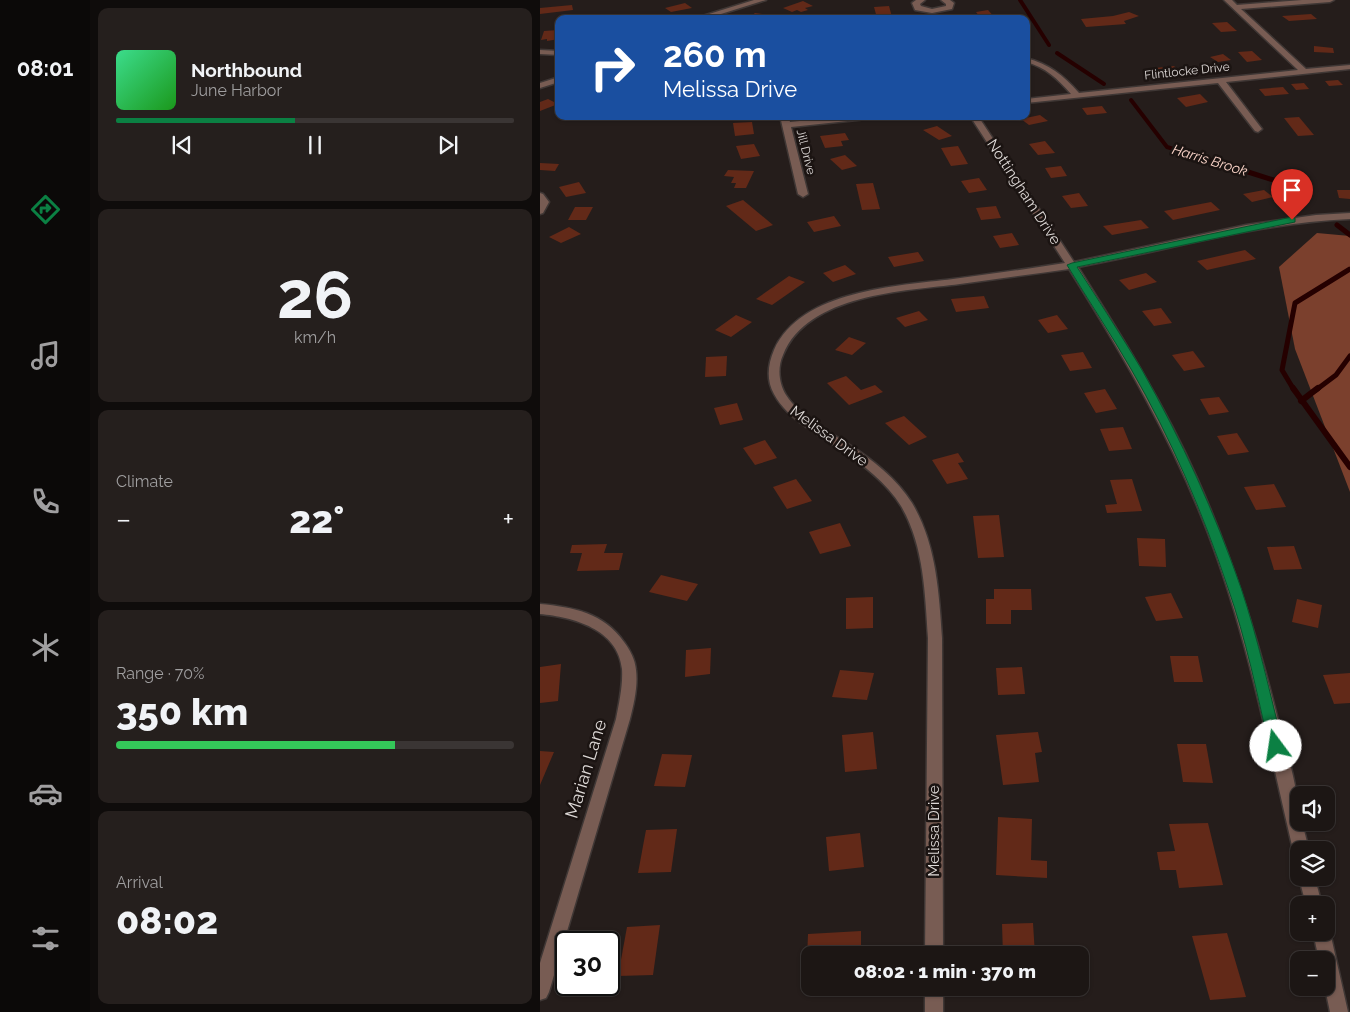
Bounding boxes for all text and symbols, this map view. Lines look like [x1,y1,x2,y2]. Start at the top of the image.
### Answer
text: 260 m [663,34,766,75]
icon: right [580,35,645,100]
text: 08:01 [17,55,73,81]
text: Northbound [191,59,302,81]
street label: Flintlocke Drive [1144,60,1230,82]
text: Melissa Drive [663,76,797,102]
text: June Harbor [191,81,282,100]
street label: Jill Drive [794,128,818,176]
icon: previous [168,131,196,159]
icon: pause [301,131,329,159]
icon: next [434,131,462,159]
street label: Nottingham Drive [983,136,1065,248]
water label: Harris Brook [1170,141,1250,179]
pin [1271,169,1313,220]
icon: arrive [1278,176,1306,204]
icon: directions [28,192,63,227]
text: 26 [277,257,353,333]
text: km/h [294,328,336,347]
icon: music [28,338,63,373]
street label: Melissa Drive [787,402,871,470]
text: Climate [116,472,173,491]
icon: phone [28,484,63,519]
text: 22° [289,497,344,542]
text: − [116,503,131,536]
text: + [502,503,514,536]
icon: climate [28,630,63,665]
text: Range · 70% [116,664,205,683]
text: 350 km [116,689,248,734]
street label: Marian Lane [561,717,611,821]
position arrow [1249,719,1301,771]
icon: car [28,776,63,811]
street label: Melissa Drive [925,785,943,877]
map controls [1290,786,1335,996]
button: sound [1290,786,1335,831]
button: layers [1290,841,1335,886]
text: Arrival [116,873,163,892]
button: + [1290,896,1335,941]
text: 08:02 [116,898,218,943]
icon: filters [28,921,63,956]
speed limit sign: 30 [555,931,620,996]
button: − [1290,951,1335,996]
text: 08:02 · 1 min · 370 m [854,960,1036,982]

